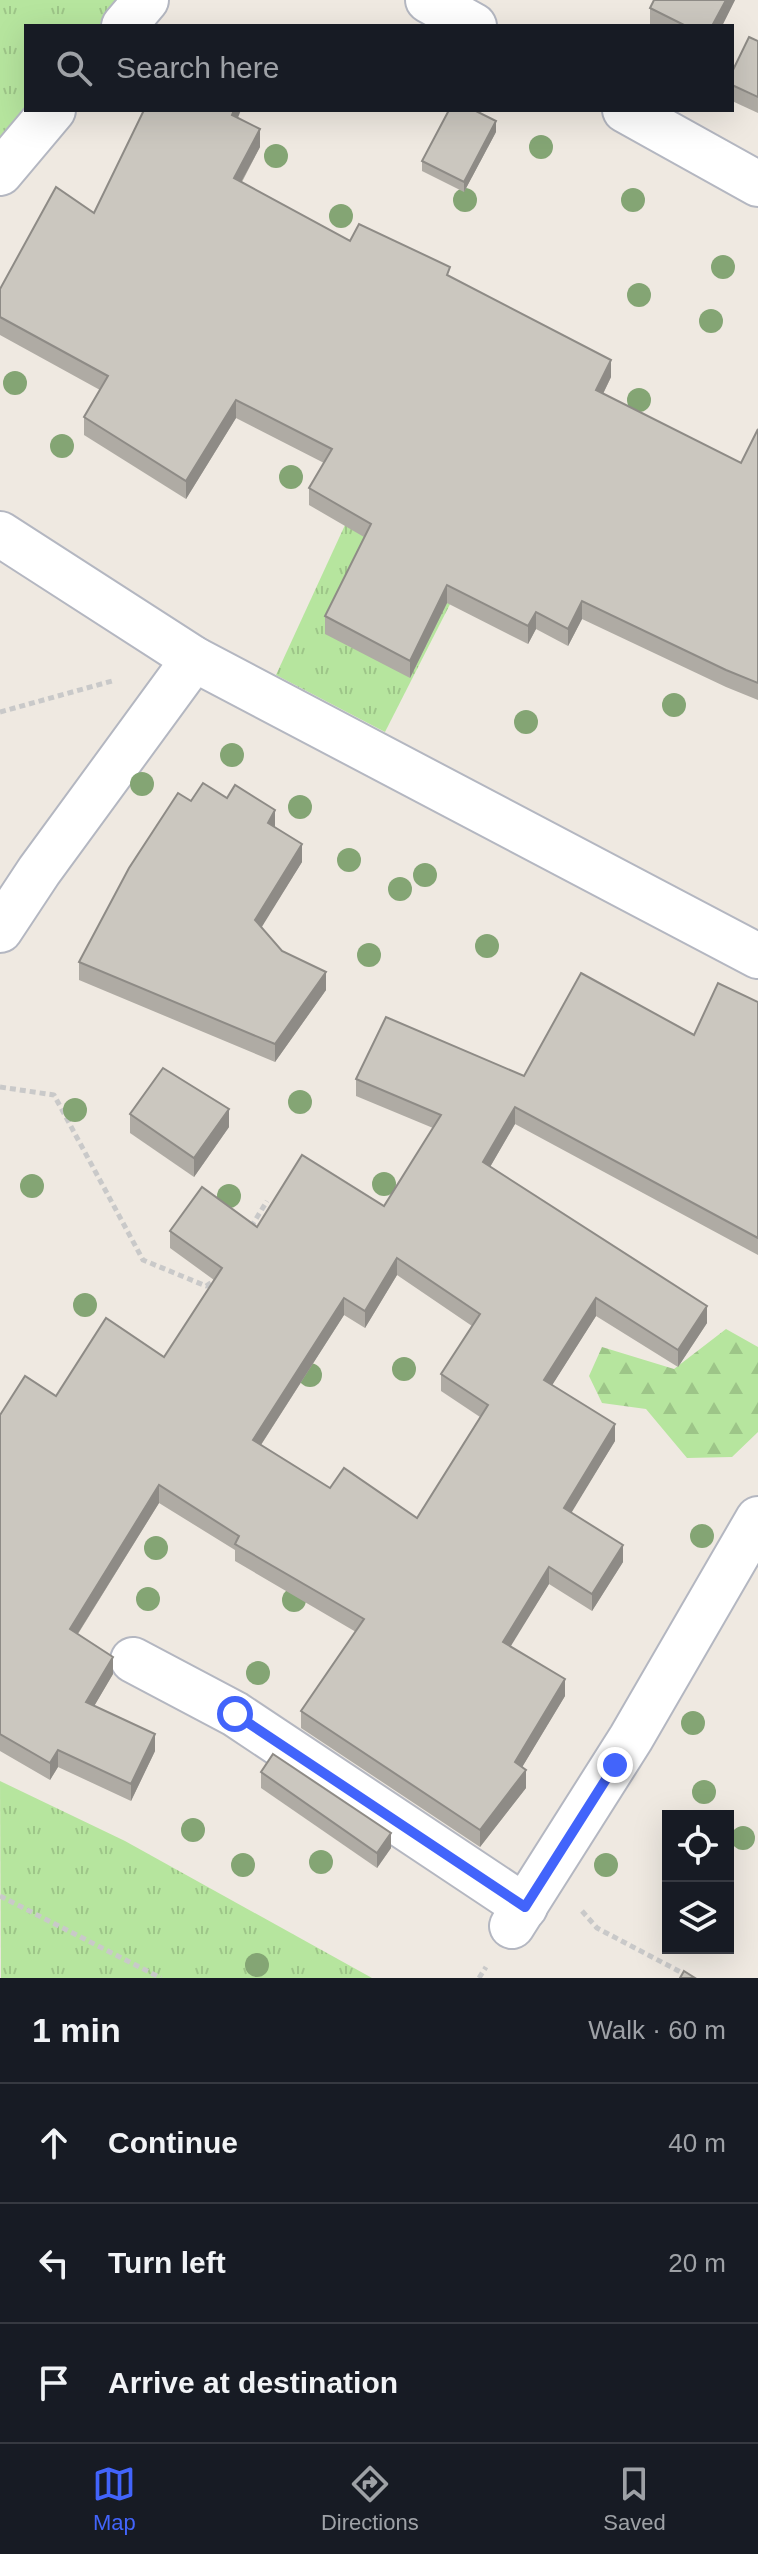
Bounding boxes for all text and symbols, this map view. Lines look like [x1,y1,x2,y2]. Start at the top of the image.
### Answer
search box [24,24,734,112]
icon: search [52,46,96,90]
text: Search here [116,51,279,84]
route start [217,1696,253,1732]
route end [597,1747,633,1783]
map controls [662,1810,734,1954]
button: locate [662,1810,734,1882]
button: layers [662,1882,734,1954]
text: 1 min [32,2011,121,2049]
text: Walk · 60 m [588,2015,726,2045]
icon: ahead [32,2121,76,2165]
text: Continue [108,2126,238,2159]
text: 40 m [668,2128,726,2158]
icon: left [32,2241,76,2285]
text: Turn left [108,2246,226,2279]
text: 20 m [668,2248,726,2278]
icon: arrive [32,2361,76,2405]
text: Arrive at destination [108,2366,398,2399]
tab: Map [92,2462,136,2536]
tab: Directions [321,2462,419,2536]
tab: Saved [603,2462,666,2536]

